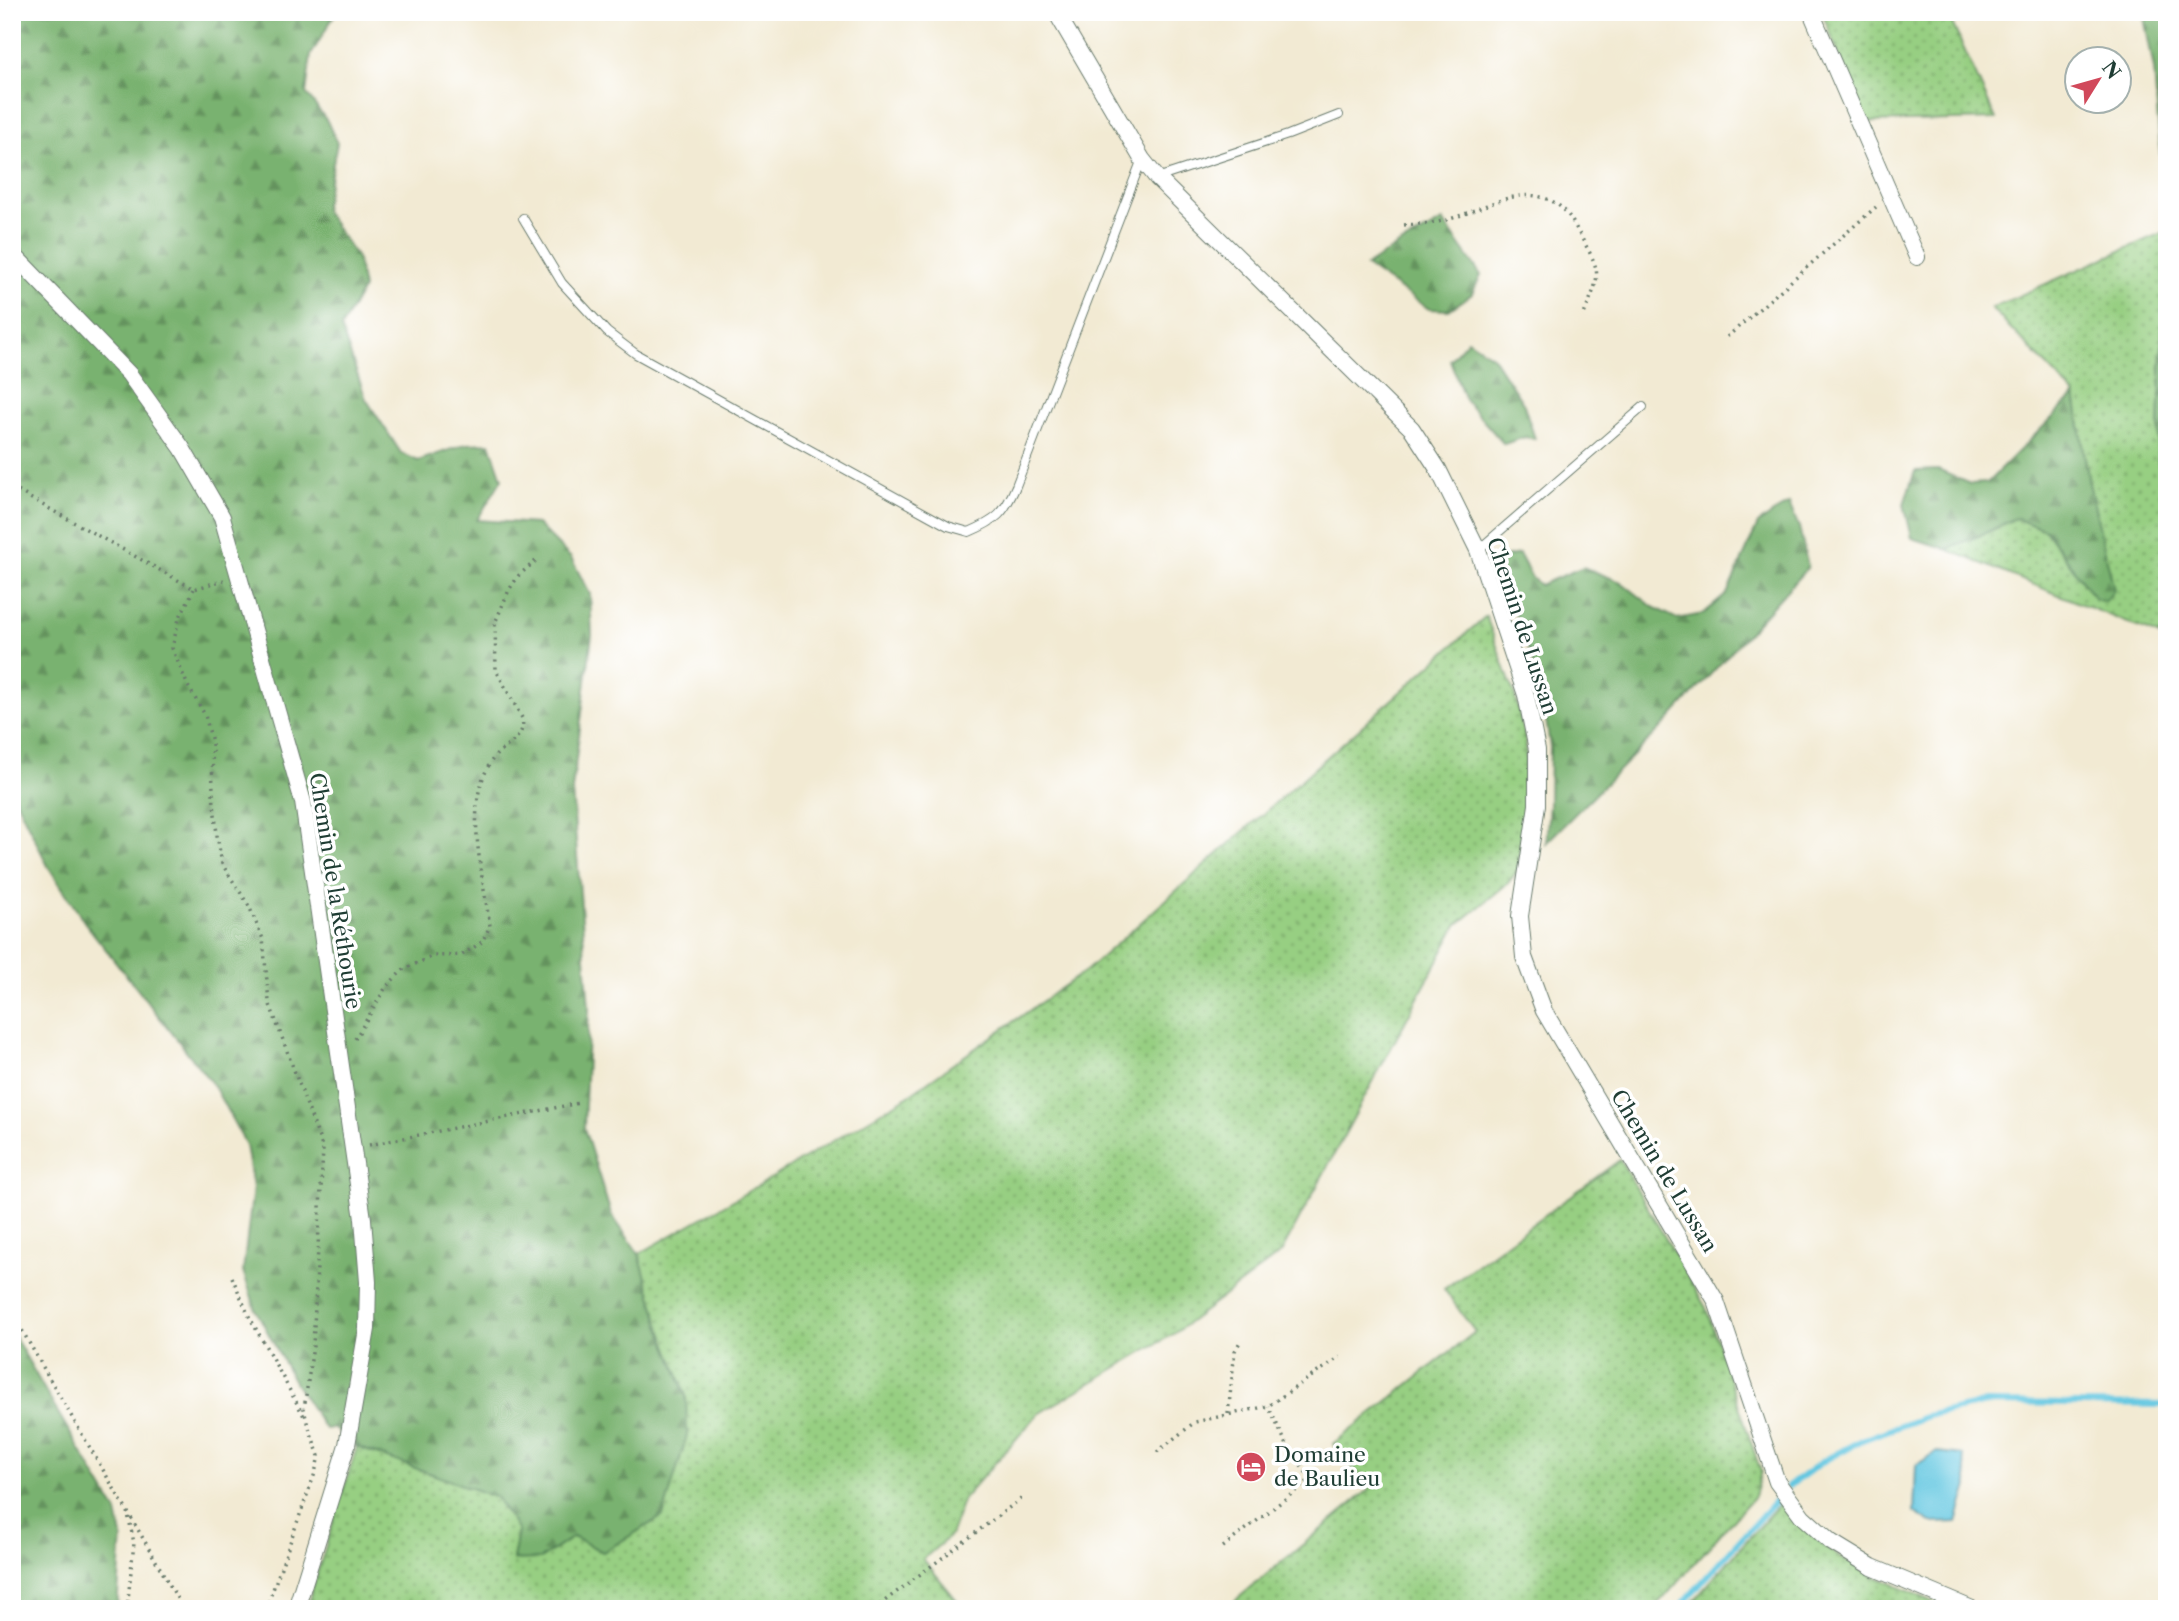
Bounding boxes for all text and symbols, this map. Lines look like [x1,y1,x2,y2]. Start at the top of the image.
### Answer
north arrow [2064,46,2134,116]
text: N [2097,57,2125,84]
street label: Chemin de Lussan [1482,534,1563,718]
street label: Chemin de la Réthourie [304,771,367,1011]
street label: Chemin de Lussan [1606,1085,1723,1257]
place label: Domaine de Baulieu [1274,1442,1380,1491]
hotel icon: Domaine de Baulieu [1234,1450,1268,1484]

